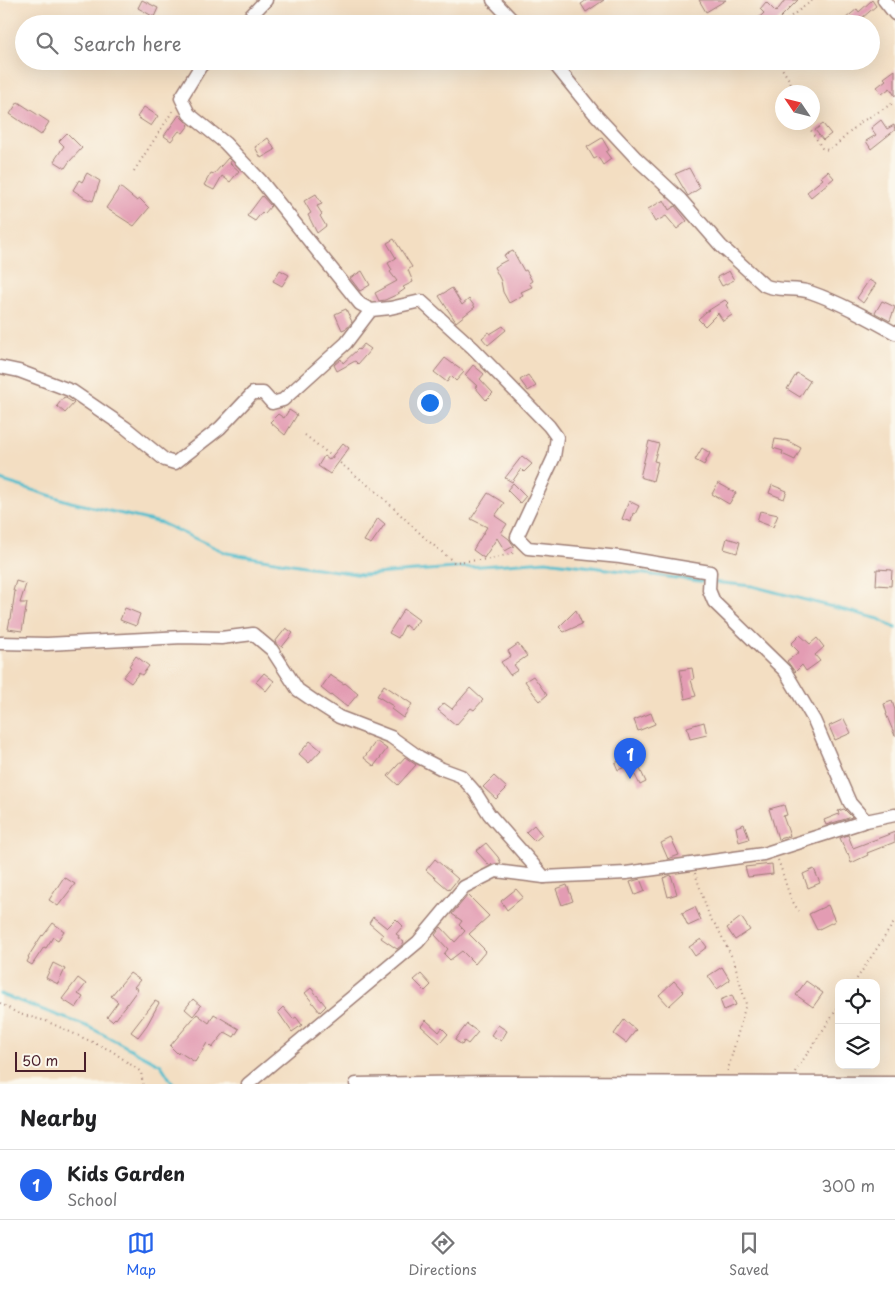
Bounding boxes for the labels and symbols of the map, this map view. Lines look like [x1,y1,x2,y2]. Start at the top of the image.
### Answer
north arrow [775,85,820,130]
your location [417,390,443,416]
pin: 1 [614,738,646,779]
scale bar [15,1049,86,1072]

